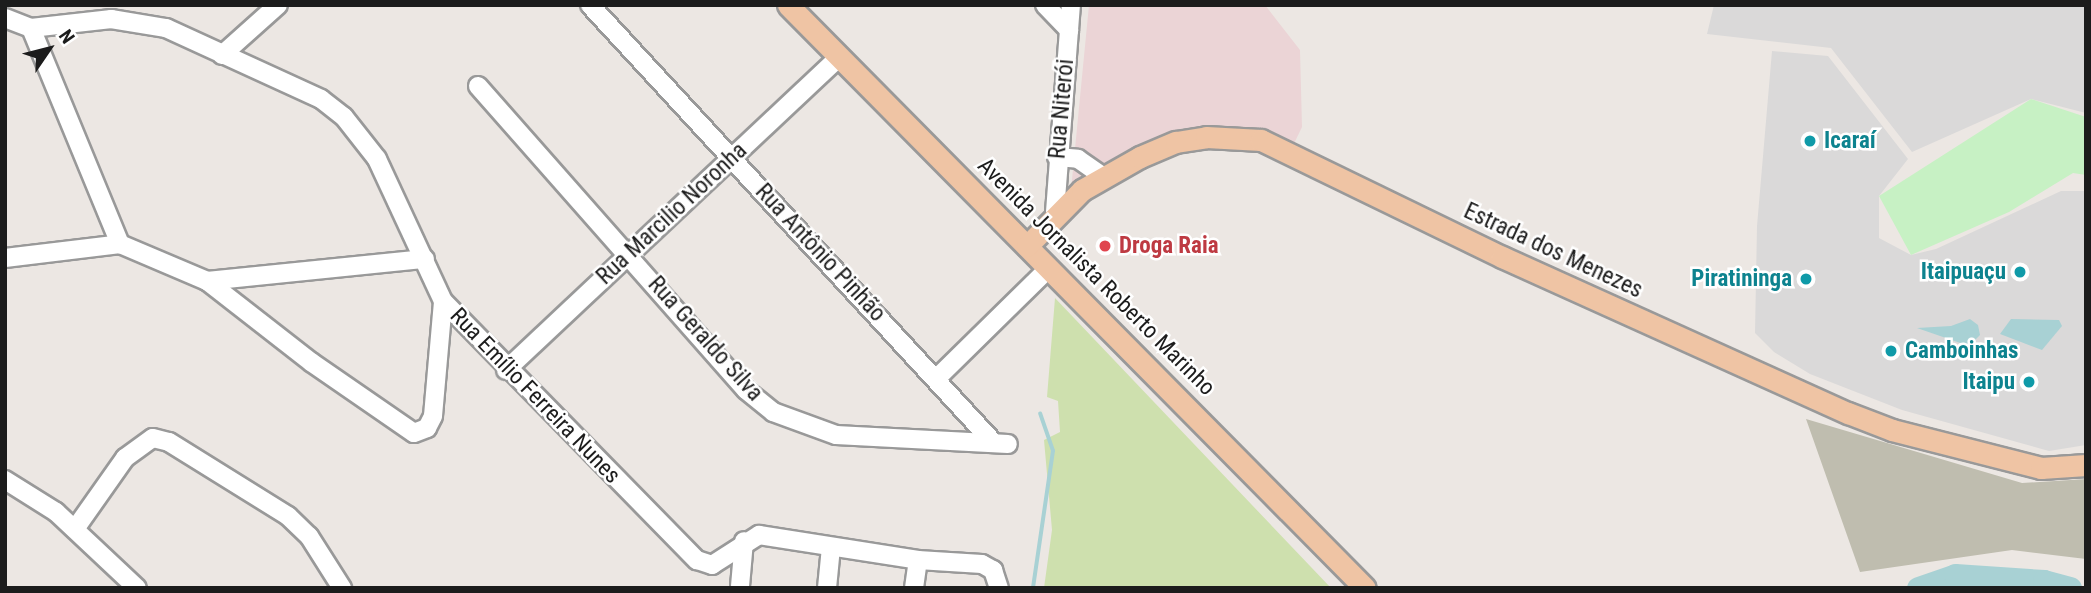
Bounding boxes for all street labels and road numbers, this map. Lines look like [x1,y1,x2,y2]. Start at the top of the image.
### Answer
street label: Rua Niterói [1044,58,1080,160]
street label: Rua Marcilio Noronha [591,137,753,291]
street label: Avenida Jornalista Roberto Marinho [971,152,1221,402]
street label: Rua Antônio Pinhão [749,178,891,328]
street label: Estrada dos Menezes [1459,198,1647,304]
street label: Rua Geraldo Silva [642,271,768,407]
street label: Rua Emílio Ferreira Nunes [444,303,626,489]

